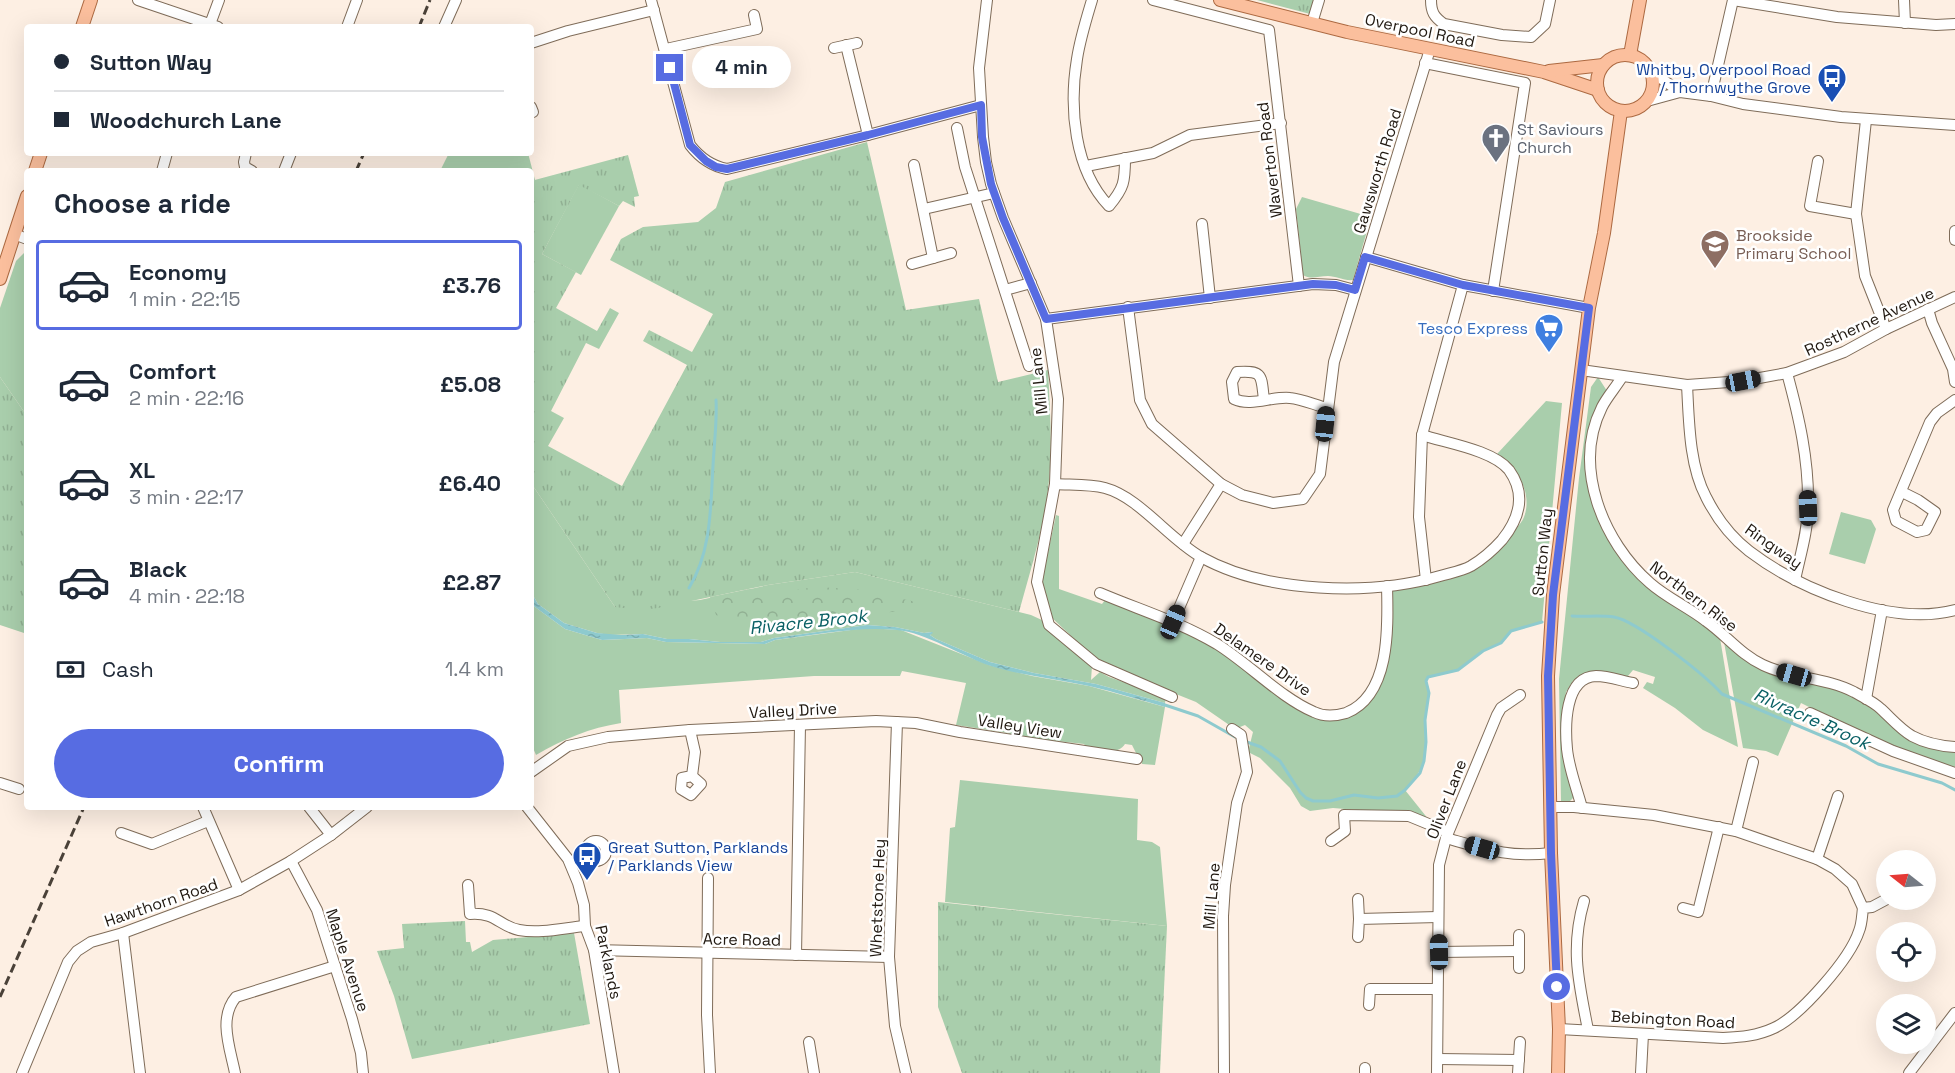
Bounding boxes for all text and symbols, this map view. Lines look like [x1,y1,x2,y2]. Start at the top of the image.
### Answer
street label: Overpool Road [1363,9,1477,52]
callout: 4 min [691,47,790,89]
text: Sutton Way [90,48,212,76]
route end [656,54,683,81]
text: 4 min [715,54,768,80]
place label: Whitby, Overpool Road / Thornwythe Grove [1636,59,1811,98]
bus stop icon: Whitby, Overpool Road / Thornwythe Grove [1816,62,1848,104]
street label: Waverton Road [1252,101,1287,219]
text: Woodchurch Lane [90,106,282,134]
street label: Gawsworth Road [1348,106,1406,236]
place label: St Saviours Church [1517,119,1603,158]
church icon: St Saviours Church [1480,122,1512,164]
text: Choose a ride [54,186,231,221]
place label: Brookside Primary School [1736,225,1851,264]
school or university icon: Brookside Primary School [1699,228,1731,270]
icon: car [57,258,111,312]
text: Economy [129,258,227,286]
text: £3.76 [442,271,501,299]
street label: Rostherne Avenue [1801,282,1937,361]
text: 1 min · 22:15 [129,286,240,312]
supermarket icon: Tesco Express [1533,312,1565,354]
place label: Tesco Express [1418,318,1528,339]
street label: Mill Lane [1025,347,1052,415]
icon: car [57,357,111,411]
text: Comfort [129,357,217,385]
car [1724,369,1762,393]
text: £5.08 [440,370,501,398]
text: 2 min · 22:16 [129,385,244,411]
car [1314,405,1336,443]
icon: car [57,456,111,510]
text: XL [129,456,155,484]
text: £6.40 [439,469,501,497]
text: 3 min · 22:17 [129,484,243,510]
car [1798,490,1818,526]
street label: Sutton Way [1527,507,1558,597]
street label: Ringway [1741,519,1807,574]
icon: car [57,555,111,609]
text: Black [129,555,187,583]
street label: Northern Rise [1645,556,1742,636]
text: £2.87 [442,568,501,596]
text: 4 min · 22:18 [129,583,245,609]
car [1158,602,1188,642]
water label: Rivacre Brook [748,604,870,639]
street label: Delamere Drive [1210,618,1315,701]
icon: cash [54,653,87,686]
text: Cash [102,655,154,683]
text: 1.4 km [445,656,504,682]
car [1774,661,1814,689]
water label: Rivracre Brook [1750,683,1876,755]
street label: Valley Drive [748,698,838,723]
street label: Valley View [976,709,1064,744]
button: Confirm [54,729,504,798]
street label: Oliver Lane [1422,756,1471,842]
car [1462,834,1502,862]
place label: Great Sutton, Parklands / Parklands View [608,837,788,876]
street label: Whetstone Hey [865,838,890,958]
bus stop icon: Great Sutton, Parklands / Parklands View [571,840,603,882]
north arrow [1876,850,1936,910]
map controls [1876,850,1936,1054]
street label: Mill Lane [1198,862,1225,930]
street label: Hawthorn Road [102,873,221,932]
street label: Maple Avenue [321,906,374,1014]
button: locate [1876,922,1936,982]
street label: Parklands [590,923,627,1001]
street label: Acre Road [703,928,781,951]
car [1430,934,1448,970]
route start [1543,973,1570,1000]
button: layers [1876,994,1936,1054]
street label: Bebington Road [1610,1006,1736,1033]

